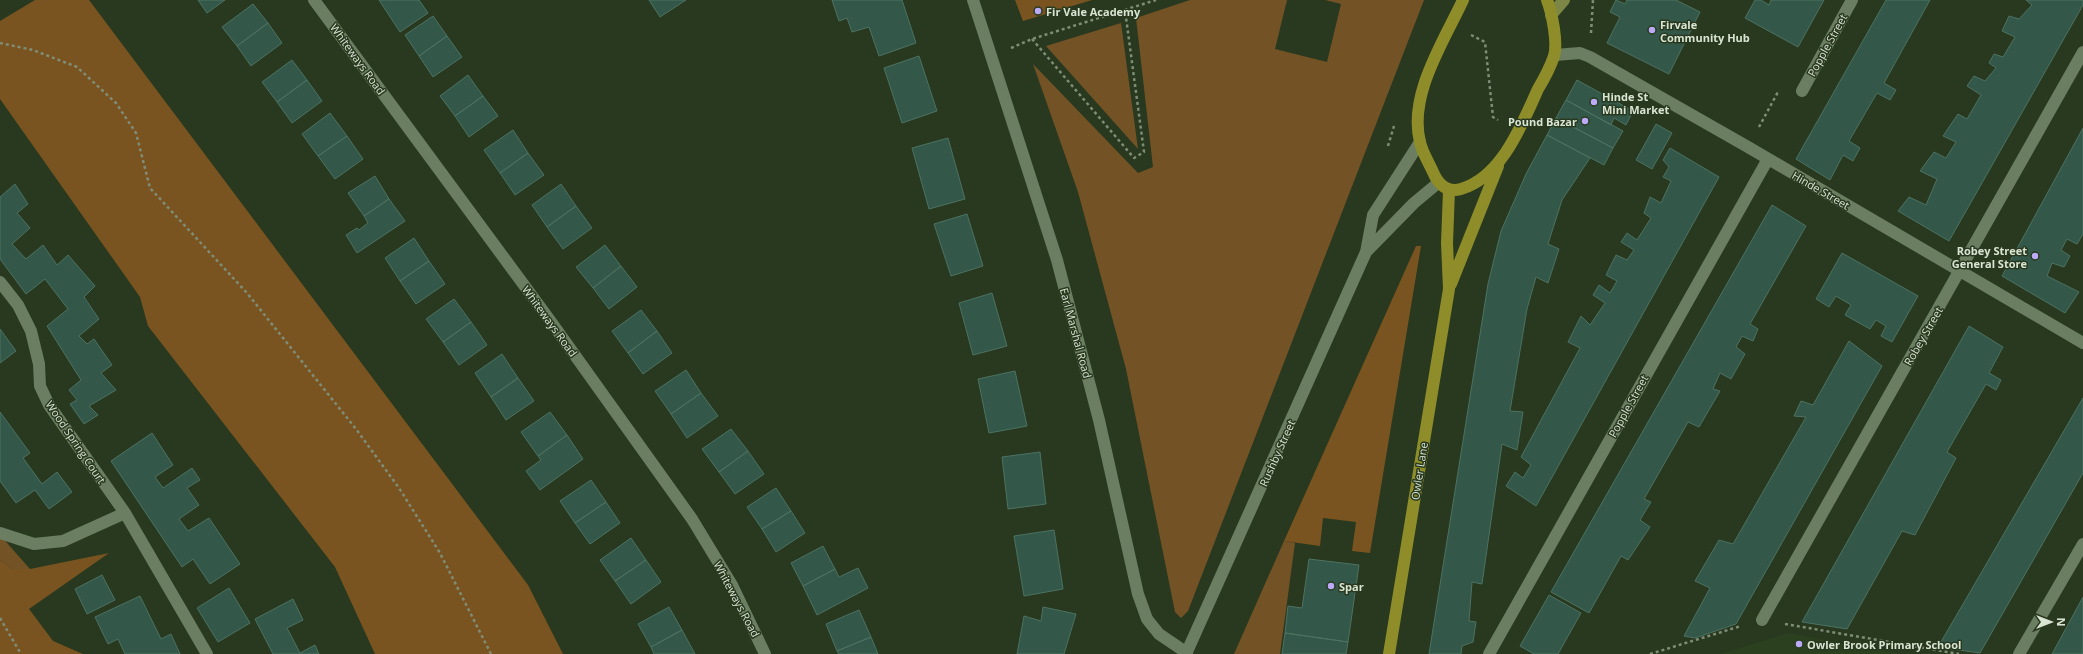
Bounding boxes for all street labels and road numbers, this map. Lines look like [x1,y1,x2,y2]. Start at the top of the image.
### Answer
street label: Popple Street [1804,11,1850,79]
street label: Whiteways Road [327,20,389,98]
street label: Hinde Street [1789,167,1853,213]
street label: Whiteways Road [519,282,581,360]
street label: Earl Marshal Road [1057,286,1095,380]
street label: Robey Street [1900,304,1946,368]
street label: Popple Street [1605,372,1651,440]
street label: Wood Spring Court [43,397,109,487]
street label: Rushby Street [1256,417,1298,489]
street label: Owler Lane [1407,441,1431,501]
street label: Whiteways Road [711,558,763,640]

